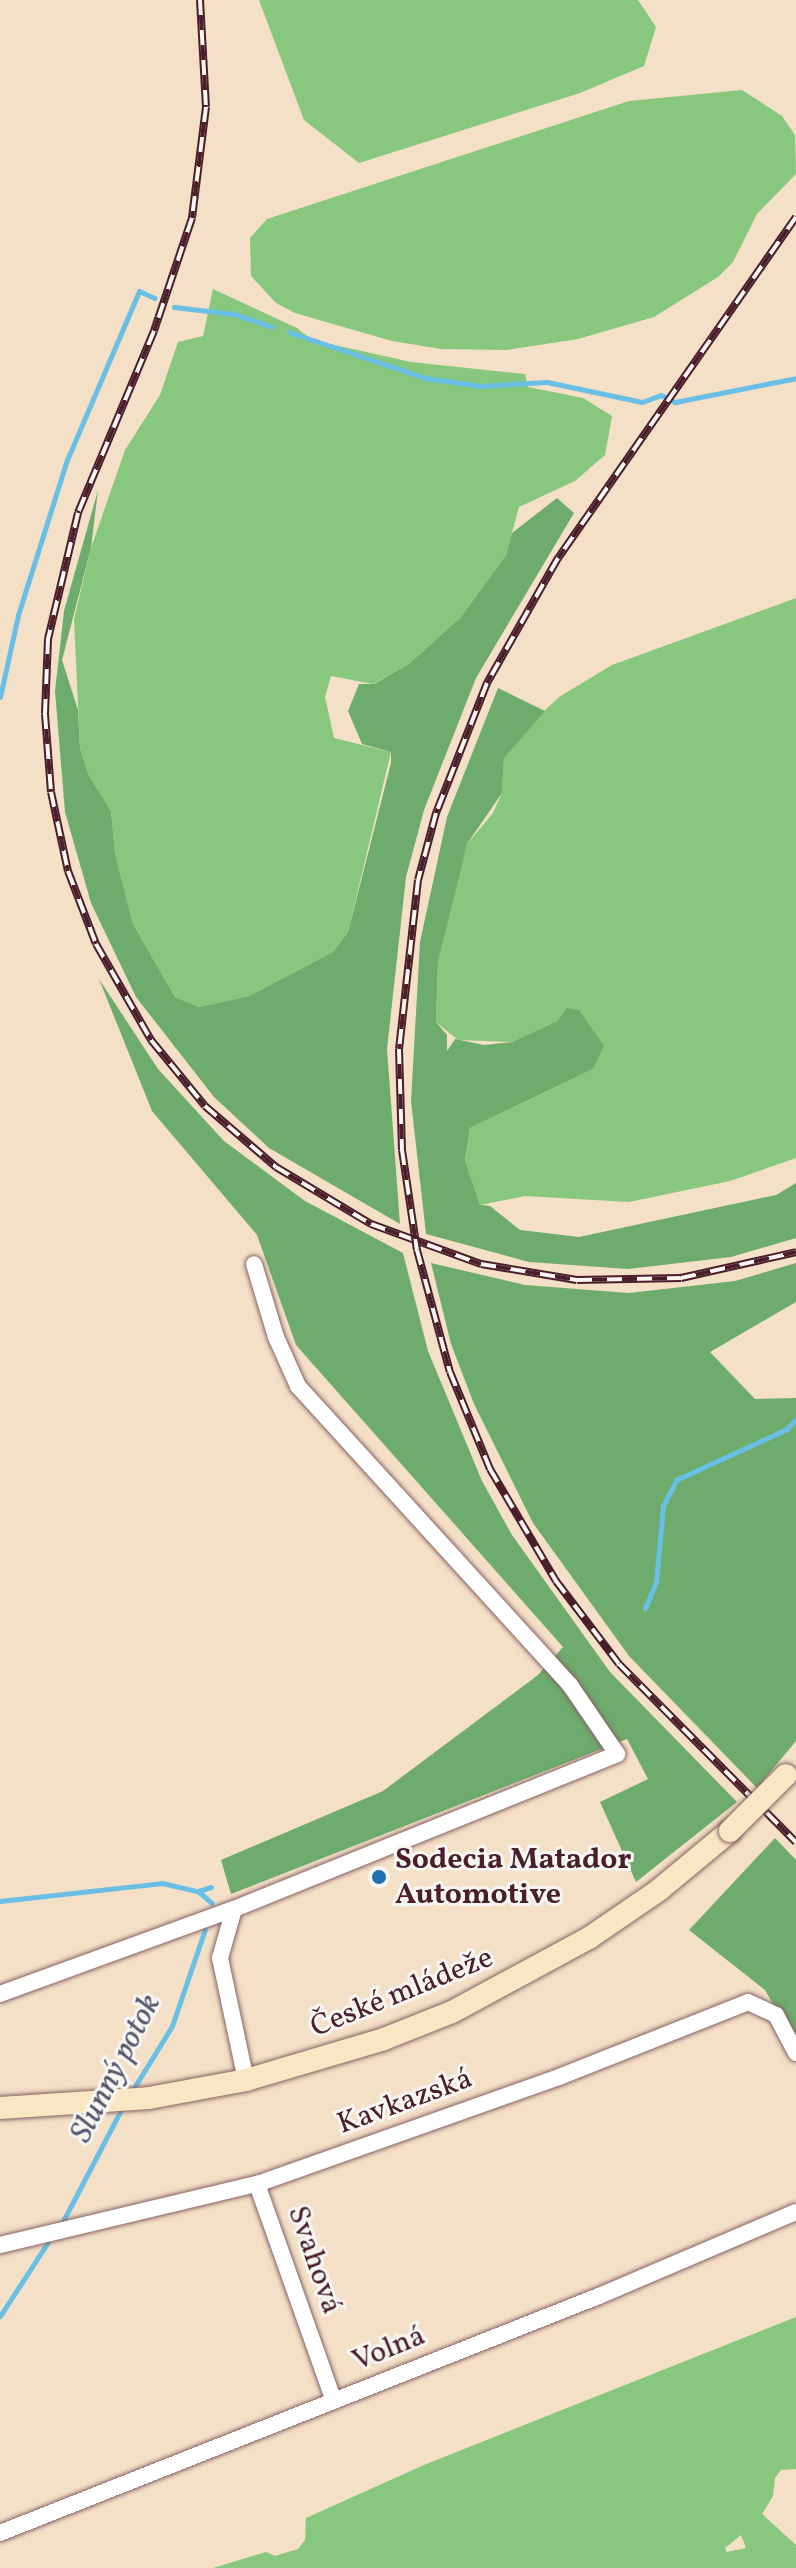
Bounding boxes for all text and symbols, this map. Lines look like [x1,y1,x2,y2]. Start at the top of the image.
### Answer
place label: Sodecia Matador Automotive [395,1842,632,1912]
marker: Sodecia Matador Automotive [370,1868,388,1886]
street label: České mládeže [305,1940,499,2046]
water label: Slunný potok [63,1989,171,2149]
street label: Kavkazská [333,2061,477,2143]
street label: Svahová [279,2201,349,2319]
street label: Volná [347,2318,431,2380]

